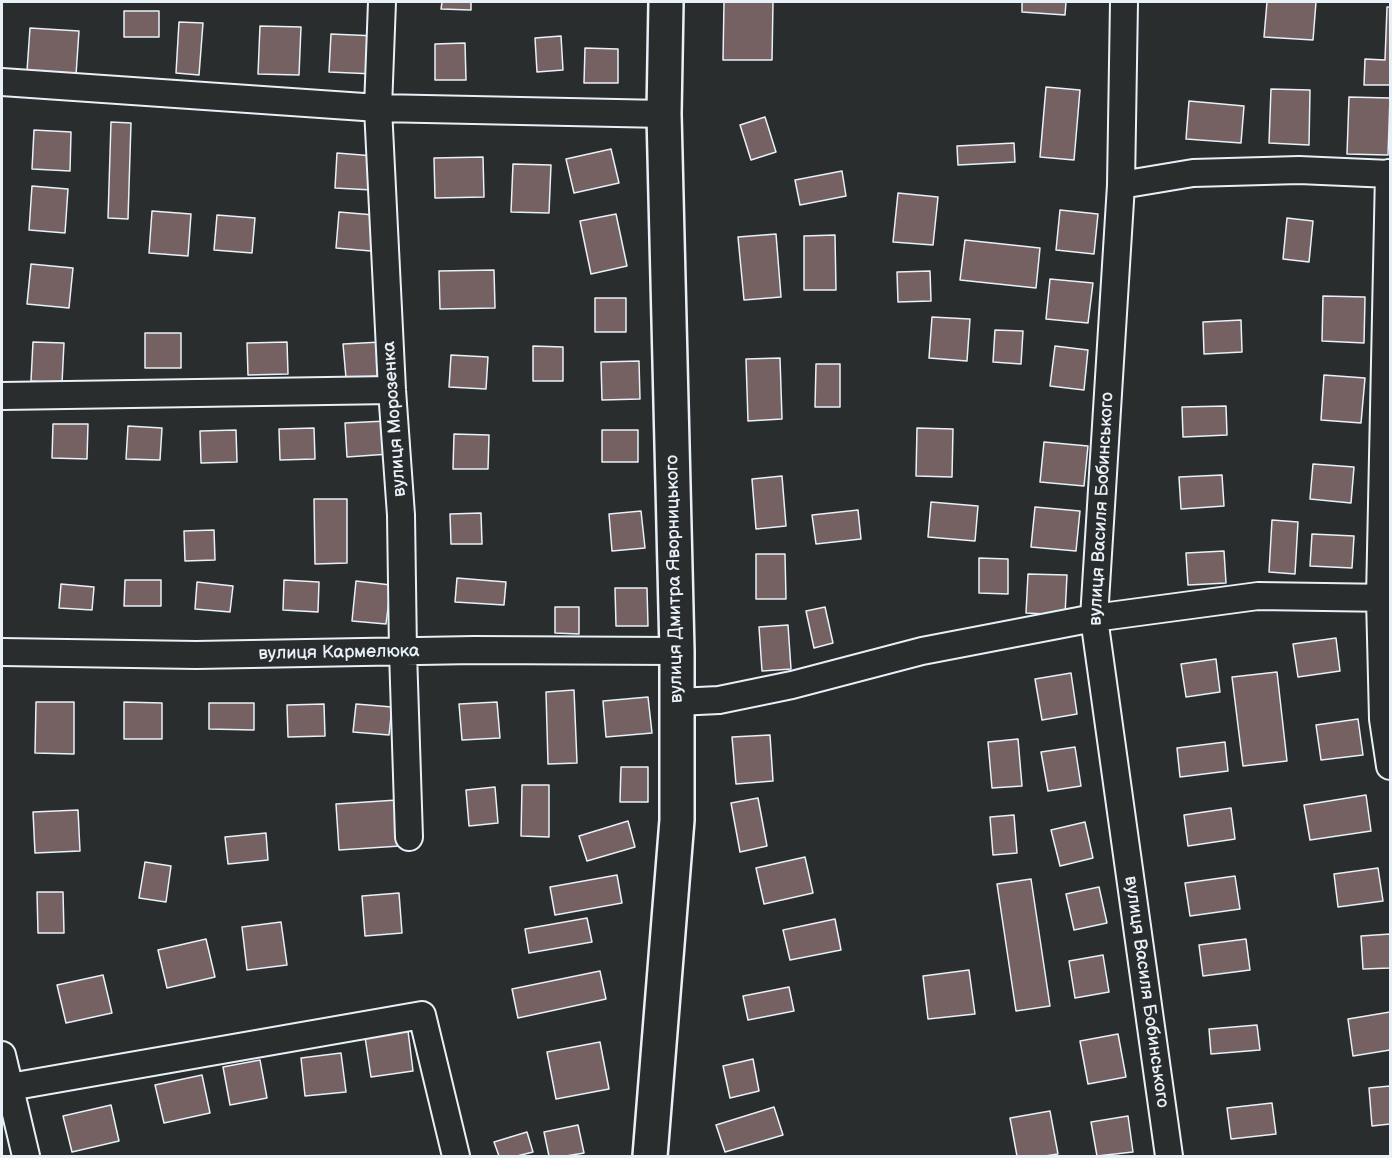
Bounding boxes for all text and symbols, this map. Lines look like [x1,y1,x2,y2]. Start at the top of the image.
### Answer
street label: вулиця Морозенка [379,340,411,498]
street label: вулиця Василя Бобинського [1085,392,1119,626]
street label: вулиця Дмитра Яворницького [662,455,688,703]
street label: вулиця Кармелюка [258,641,420,665]
street label: вулиця Василя Бобинського [1119,875,1173,1109]

